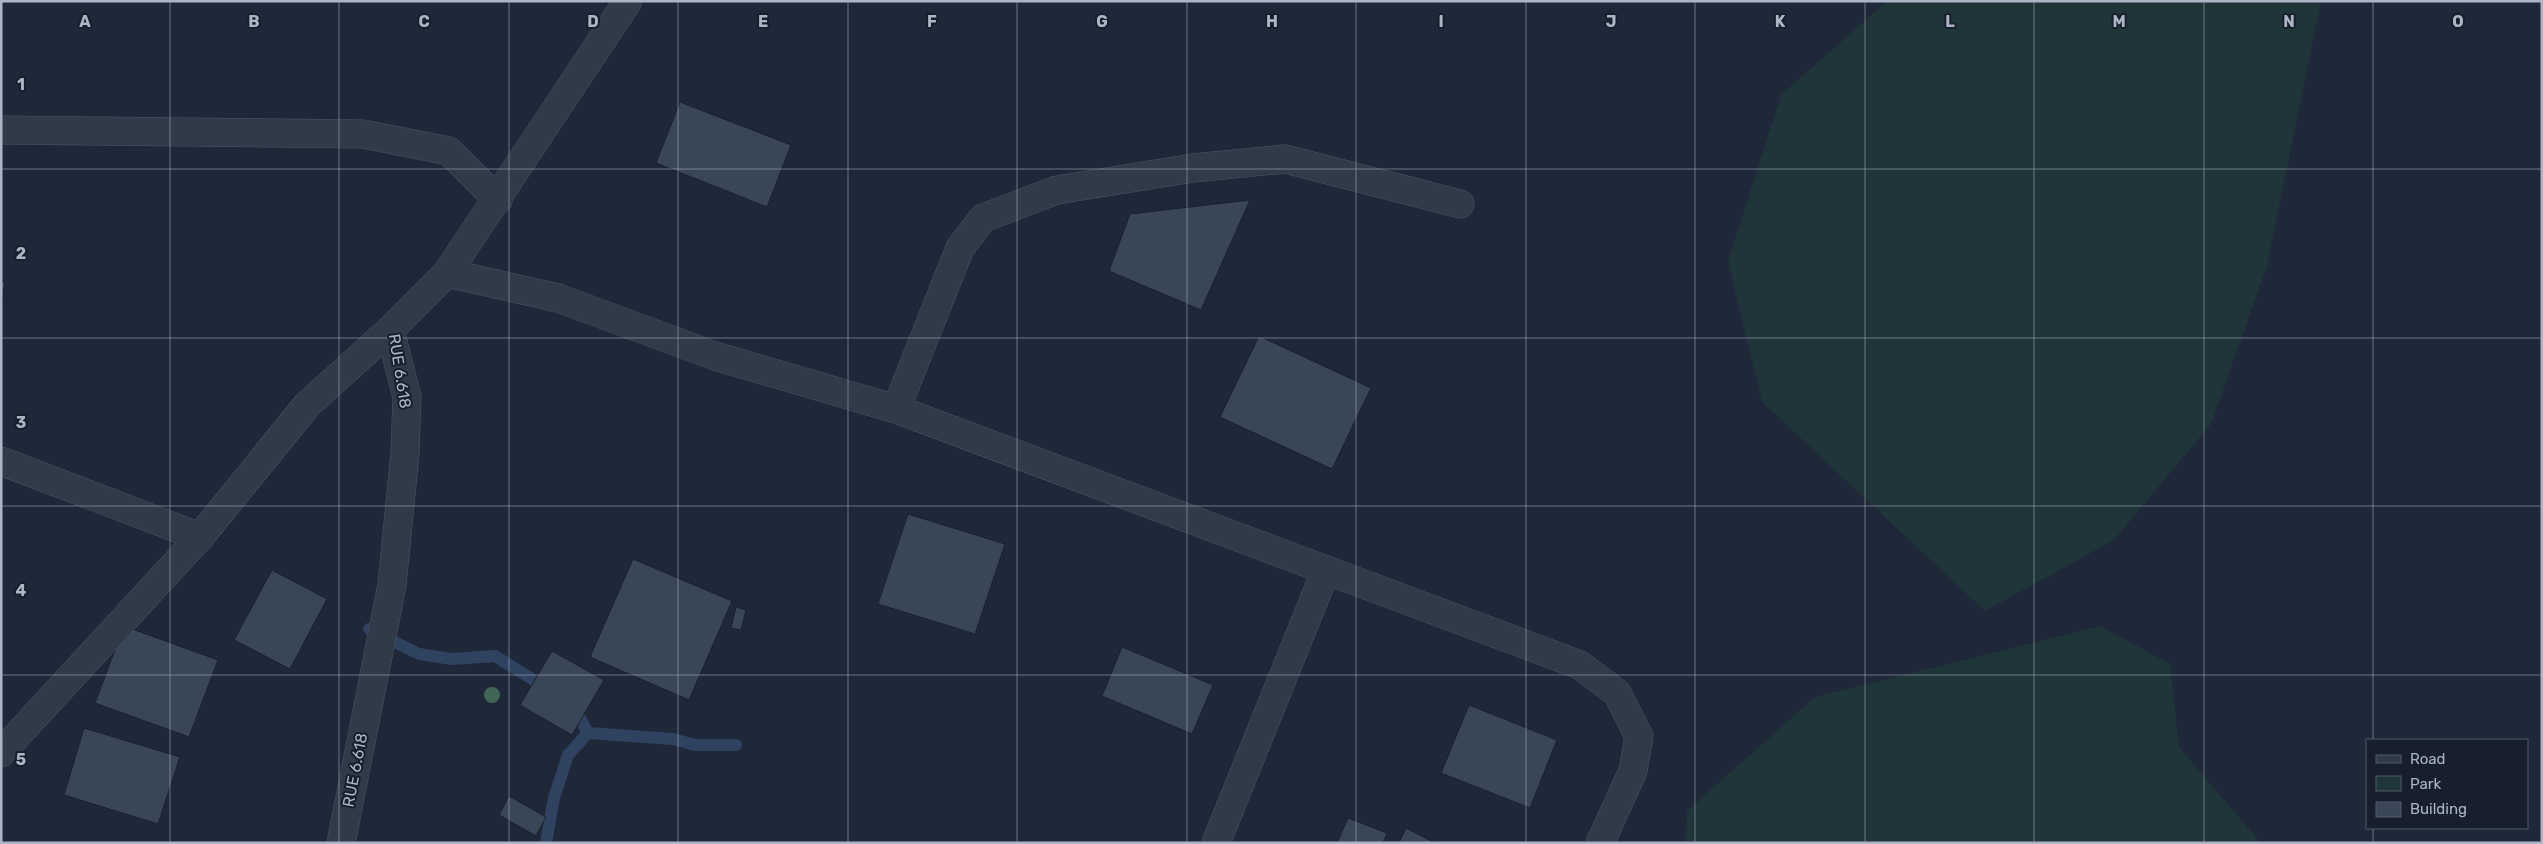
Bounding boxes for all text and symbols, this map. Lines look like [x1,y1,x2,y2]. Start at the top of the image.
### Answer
text: A [79,12,91,31]
text: B [248,12,260,31]
text: C [418,12,430,31]
text: D [587,12,599,31]
text: E [758,12,768,31]
text: F [927,12,937,31]
text: G [1096,12,1108,31]
text: H [1266,12,1278,31]
text: I [1438,12,1444,31]
text: J [1606,12,1616,31]
text: K [1775,12,1786,31]
text: L [1945,12,1955,31]
text: M [2112,12,2126,31]
text: N [2283,12,2295,31]
text: O [2452,12,2464,31]
text: 1 [17,75,25,94]
text: 2 [16,244,26,263]
street label: RUE 6.618 [385,332,415,410]
text: 3 [16,413,26,432]
text: 4 [16,581,27,600]
street label: RUE 6.618 [339,731,371,809]
legend [2366,739,2528,829]
text: 5 [16,750,26,769]
text: Road [2410,750,2446,768]
text: Park [2410,775,2441,793]
text: Building [2410,800,2467,818]

